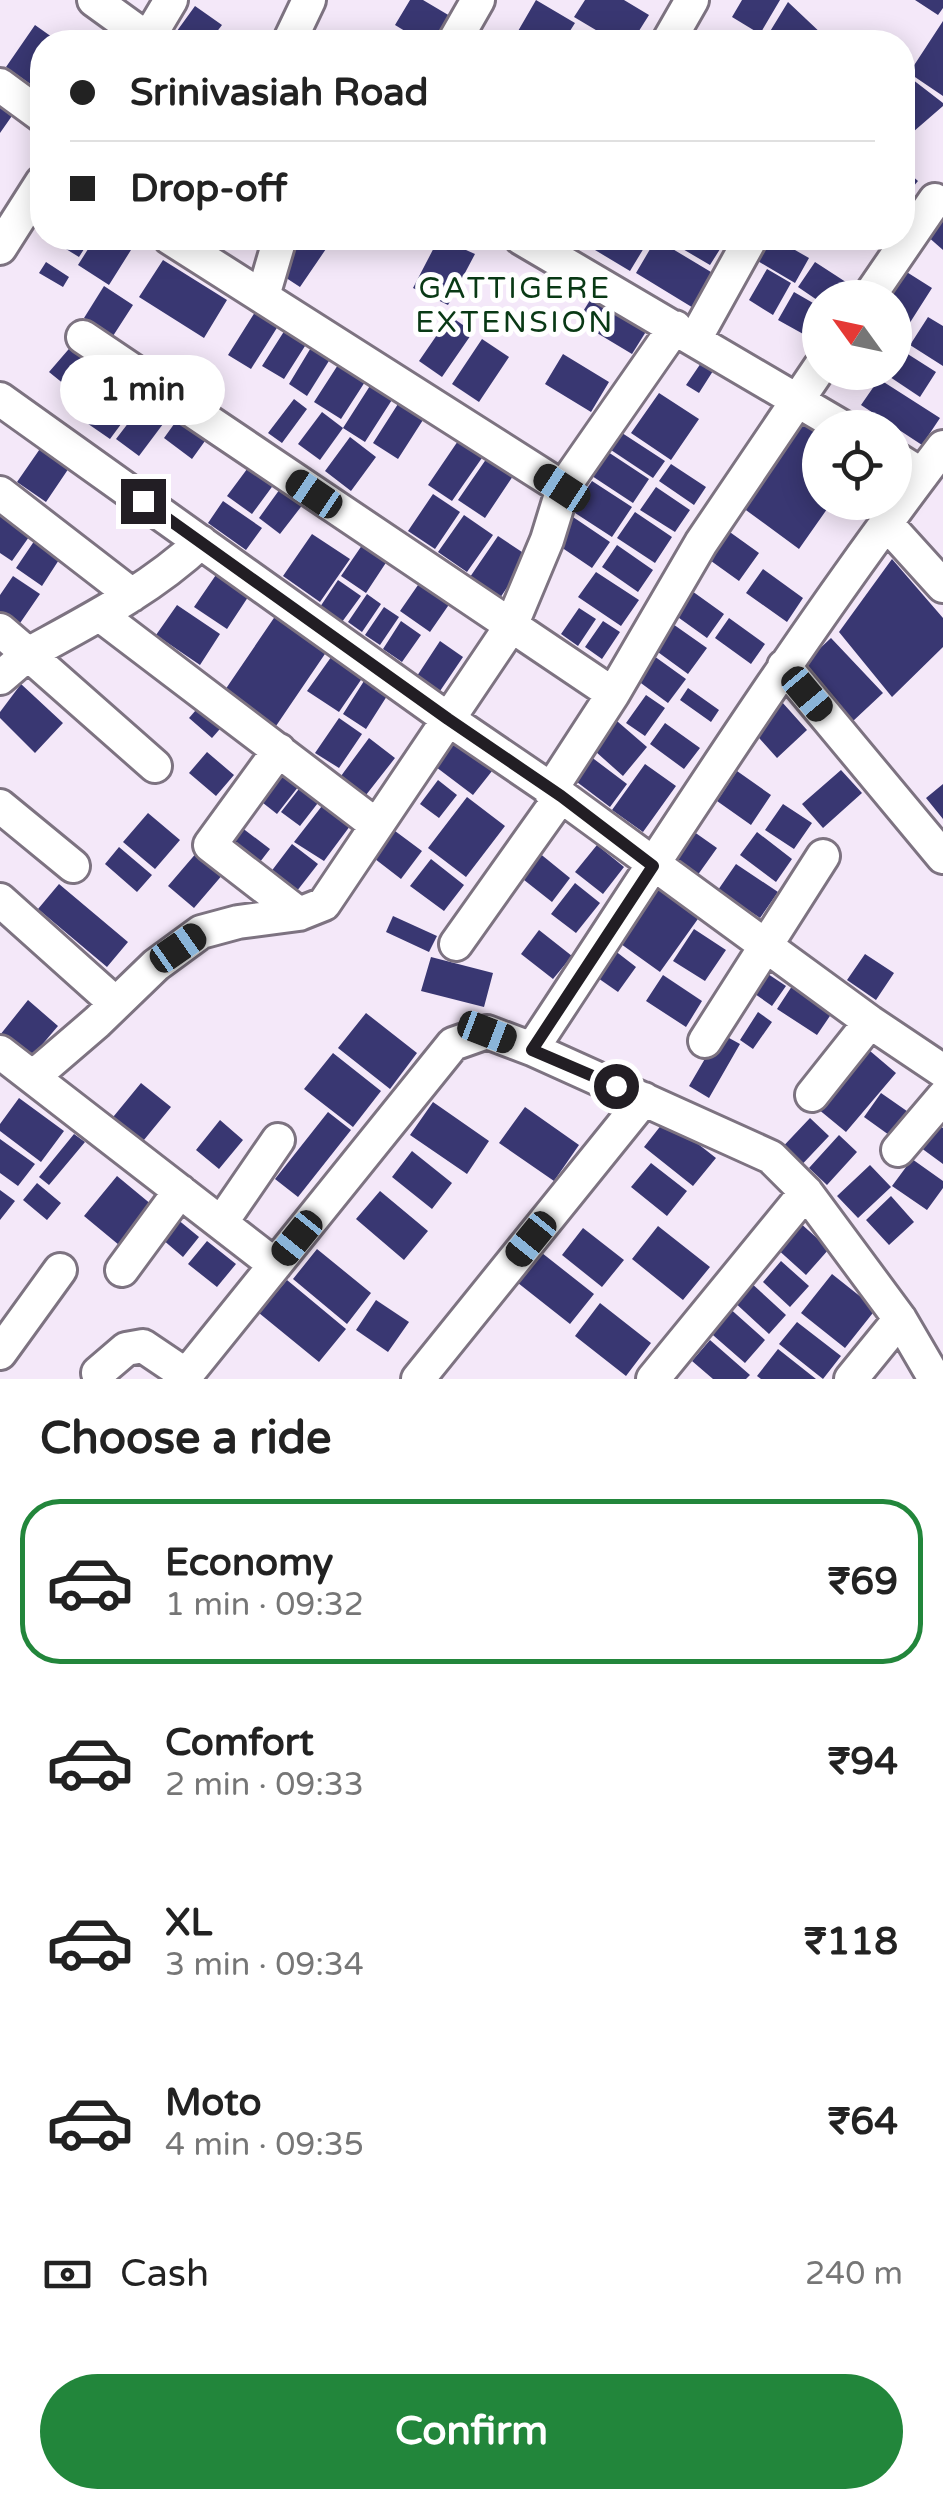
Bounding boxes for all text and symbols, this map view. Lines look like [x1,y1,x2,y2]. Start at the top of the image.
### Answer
text: Srinivasiah Road [130,70,429,116]
text: Drop-off [130,166,287,212]
district label: GATTIGERE EXTENSION [415,270,615,341]
north arrow [802,280,912,390]
map controls [802,280,912,520]
callout: 1 min [61,356,226,426]
text: 1 min [100,371,185,409]
button: locate [802,410,912,520]
car [529,459,595,517]
car [281,465,347,523]
route end [121,479,166,524]
car [776,661,838,727]
car [145,919,211,977]
car [454,1007,520,1057]
route start [594,1064,639,1109]
car [266,1205,328,1271]
car [500,1206,562,1272]
text: Choose a ride [40,1412,331,1466]
icon: car [45,1537,135,1627]
text: Economy [165,1540,333,1586]
text: ₹69 [828,1559,898,1605]
text: 1 min · 09:32 [165,1586,364,1624]
icon: car [45,1717,135,1807]
text: Comfort [165,1720,314,1766]
text: ₹94 [828,1739,898,1785]
text: 2 min · 09:33 [165,1766,364,1804]
icon: car [45,1897,135,1987]
text: XL [165,1900,212,1946]
text: ₹118 [804,1919,898,1965]
text: 3 min · 09:34 [165,1946,364,1984]
icon: car [45,2077,135,2167]
text: Moto [165,2080,261,2126]
text: ₹64 [828,2099,898,2145]
text: 4 min · 09:35 [165,2126,364,2164]
icon: cash [40,2247,95,2302]
text: Cash [120,2251,209,2297]
text: 240 m [805,2255,903,2293]
button: Confirm [40,2374,903,2489]

